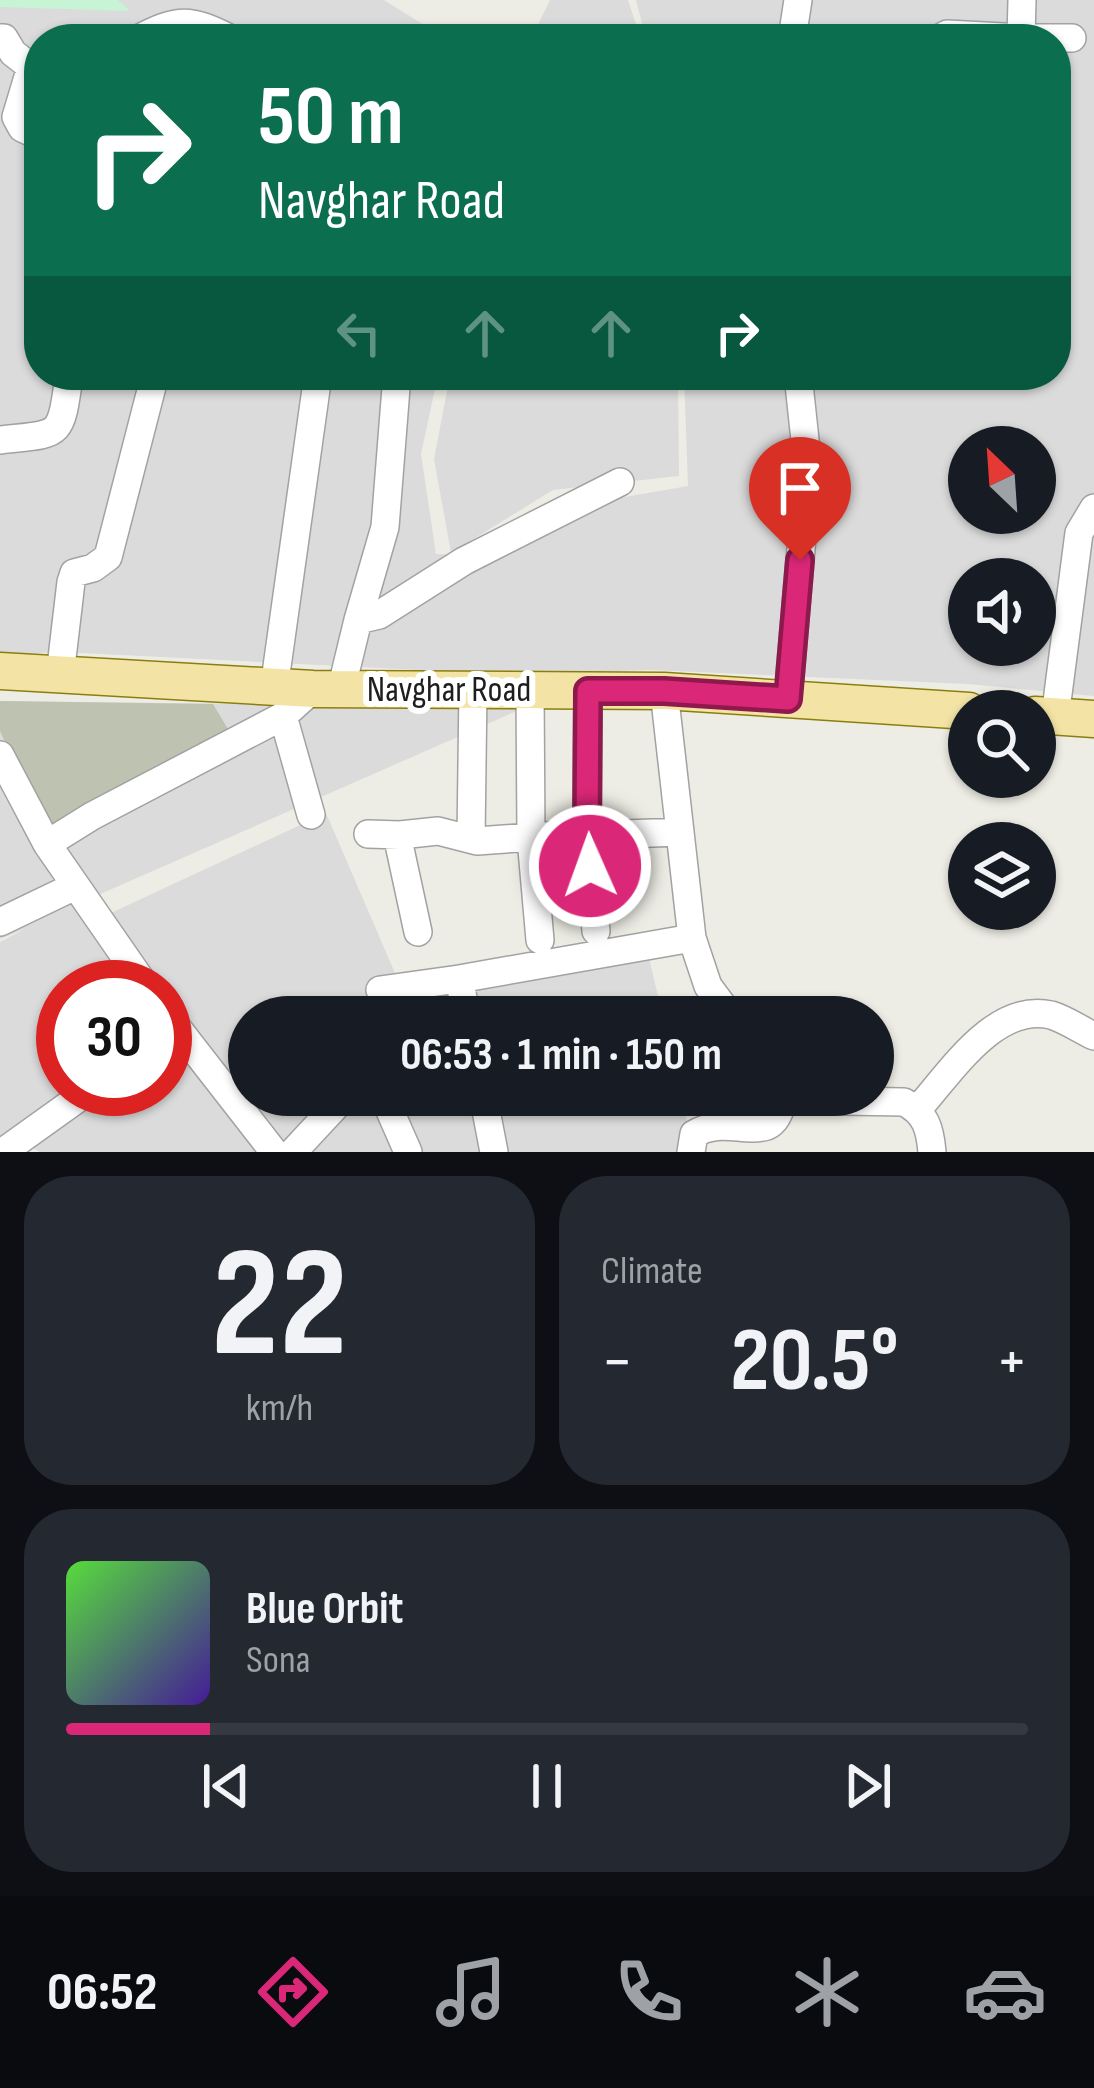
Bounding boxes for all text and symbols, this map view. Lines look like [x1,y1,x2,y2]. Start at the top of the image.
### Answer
text: 50 m [258,67,404,168]
icon: right [60,72,216,228]
text: Navghar Road [258,169,505,234]
icon: left [326,300,392,366]
icon: ahead [452,300,518,366]
icon: ahead [578,300,644,366]
icon: right [704,300,770,366]
north arrow [948,426,1056,534]
map controls [948,426,1056,930]
pin [749,437,851,560]
icon: arrive [767,455,833,521]
button: sound [948,558,1056,666]
street label: Navghar Road [367,669,531,712]
button: search [948,690,1056,798]
position arrow [527,803,653,929]
button: layers [948,822,1056,930]
speed limit sign: 30 [36,960,192,1116]
text: 06:53 · 1 min · 150 m [400,1028,722,1083]
text: 22 [211,1213,348,1400]
text: Climate [601,1248,703,1295]
text: 20.5° [730,1308,899,1416]
text: − [601,1323,633,1402]
text: + [996,1323,1028,1402]
text: km/h [246,1385,313,1432]
text: Blue Orbit [246,1582,403,1637]
text: Sona [246,1637,311,1684]
icon: previous [193,1753,259,1819]
icon: pause [514,1753,580,1819]
icon: next [835,1753,901,1819]
icon: directions [251,1950,335,2034]
icon: music [429,1950,513,2034]
icon: phone [607,1950,691,2034]
icon: climate [785,1950,869,2034]
icon: car [963,1950,1047,2034]
text: 06:52 [47,1960,158,2025]

